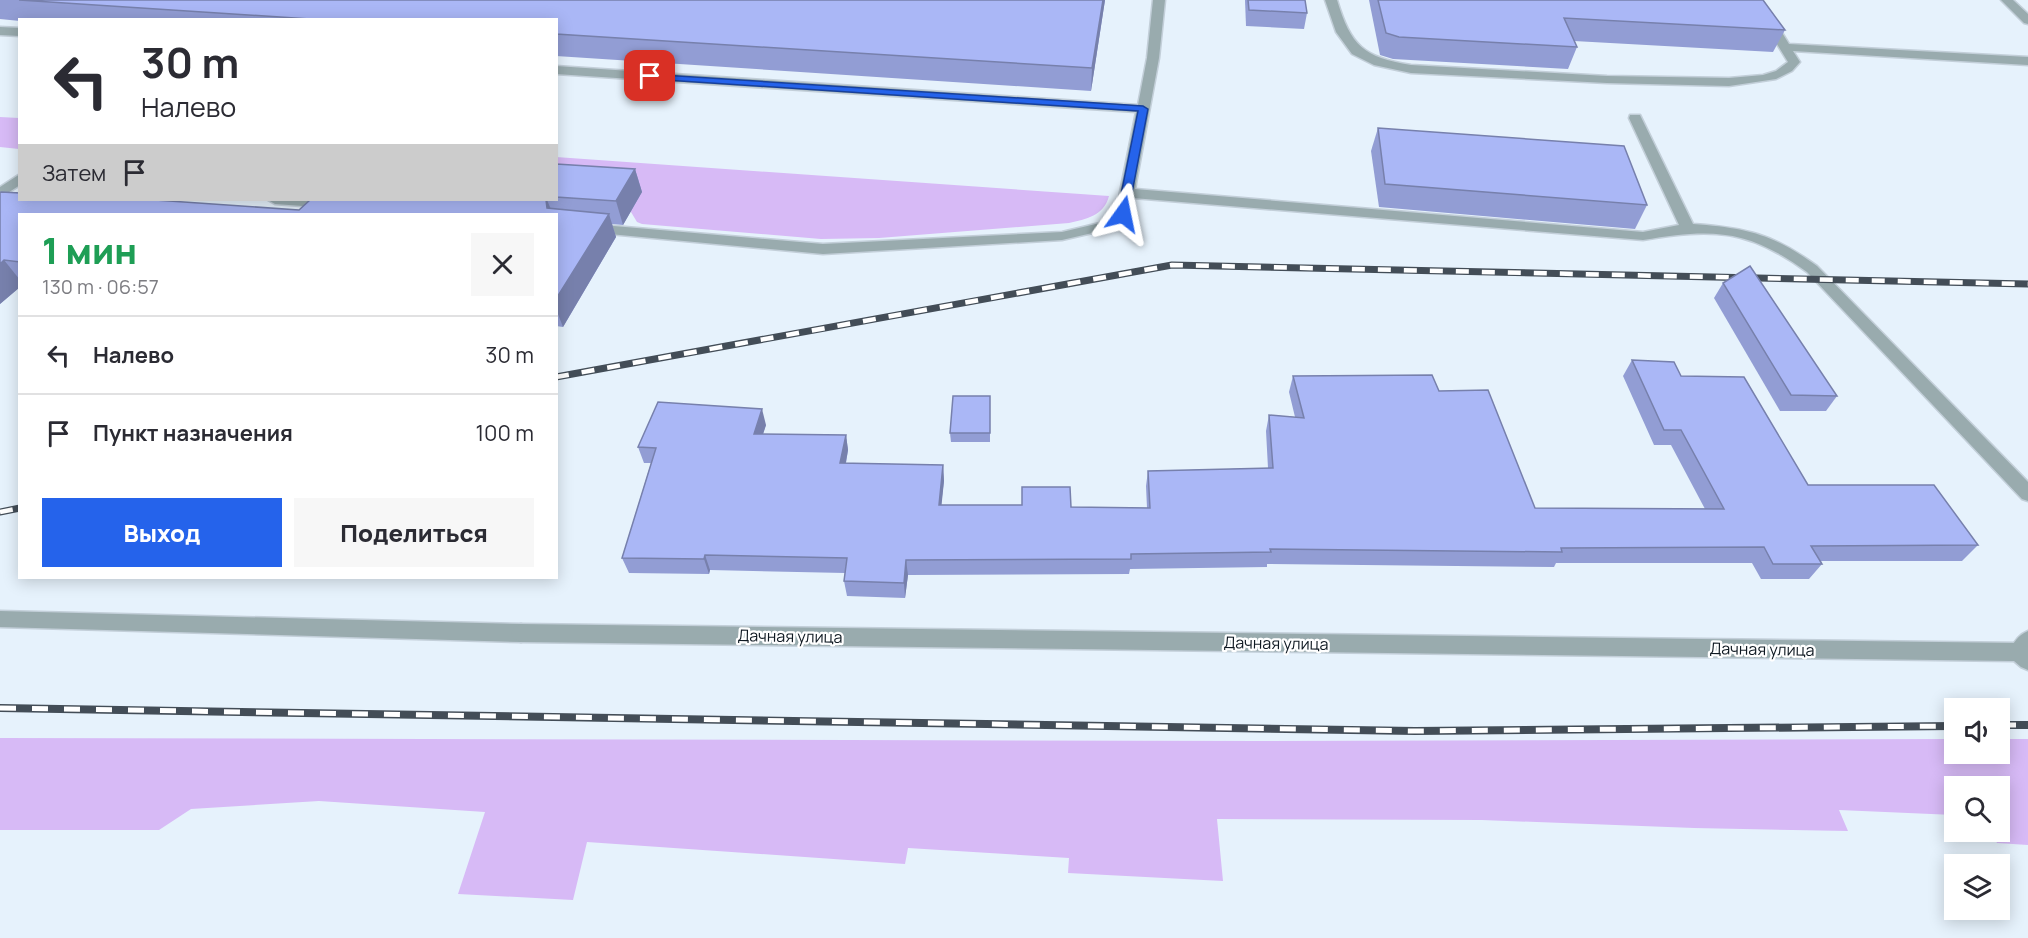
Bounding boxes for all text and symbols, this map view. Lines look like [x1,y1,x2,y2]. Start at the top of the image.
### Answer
text: 30 m [141,33,239,91]
icon: left [42,42,120,120]
pin [624,50,675,101]
icon: arrive [633,59,666,92]
text: Налево [141,88,236,125]
icon: arrive [118,156,151,189]
text: Затем [42,158,106,188]
position arrow [1091,182,1155,246]
text: 1 мин [42,226,137,275]
button: close [471,233,534,296]
text: 130 m · 06:57 [42,273,159,300]
icon: left [42,339,75,372]
text: Налево [93,340,174,370]
text: 30 m [485,340,534,370]
icon: arrive [42,417,75,450]
text: Пункт назначения [93,418,293,448]
text: 100 m [476,418,534,448]
button: Выход [42,498,282,567]
button: Поделиться [294,498,534,567]
street label: Дачная улица [737,624,843,648]
street label: Дачная улица [1223,631,1329,655]
street label: Дачная улица [1709,637,1815,661]
map controls [1944,698,2010,920]
button: sound [1944,698,2010,764]
button: search [1944,776,2010,842]
button: layers [1944,854,2010,920]

